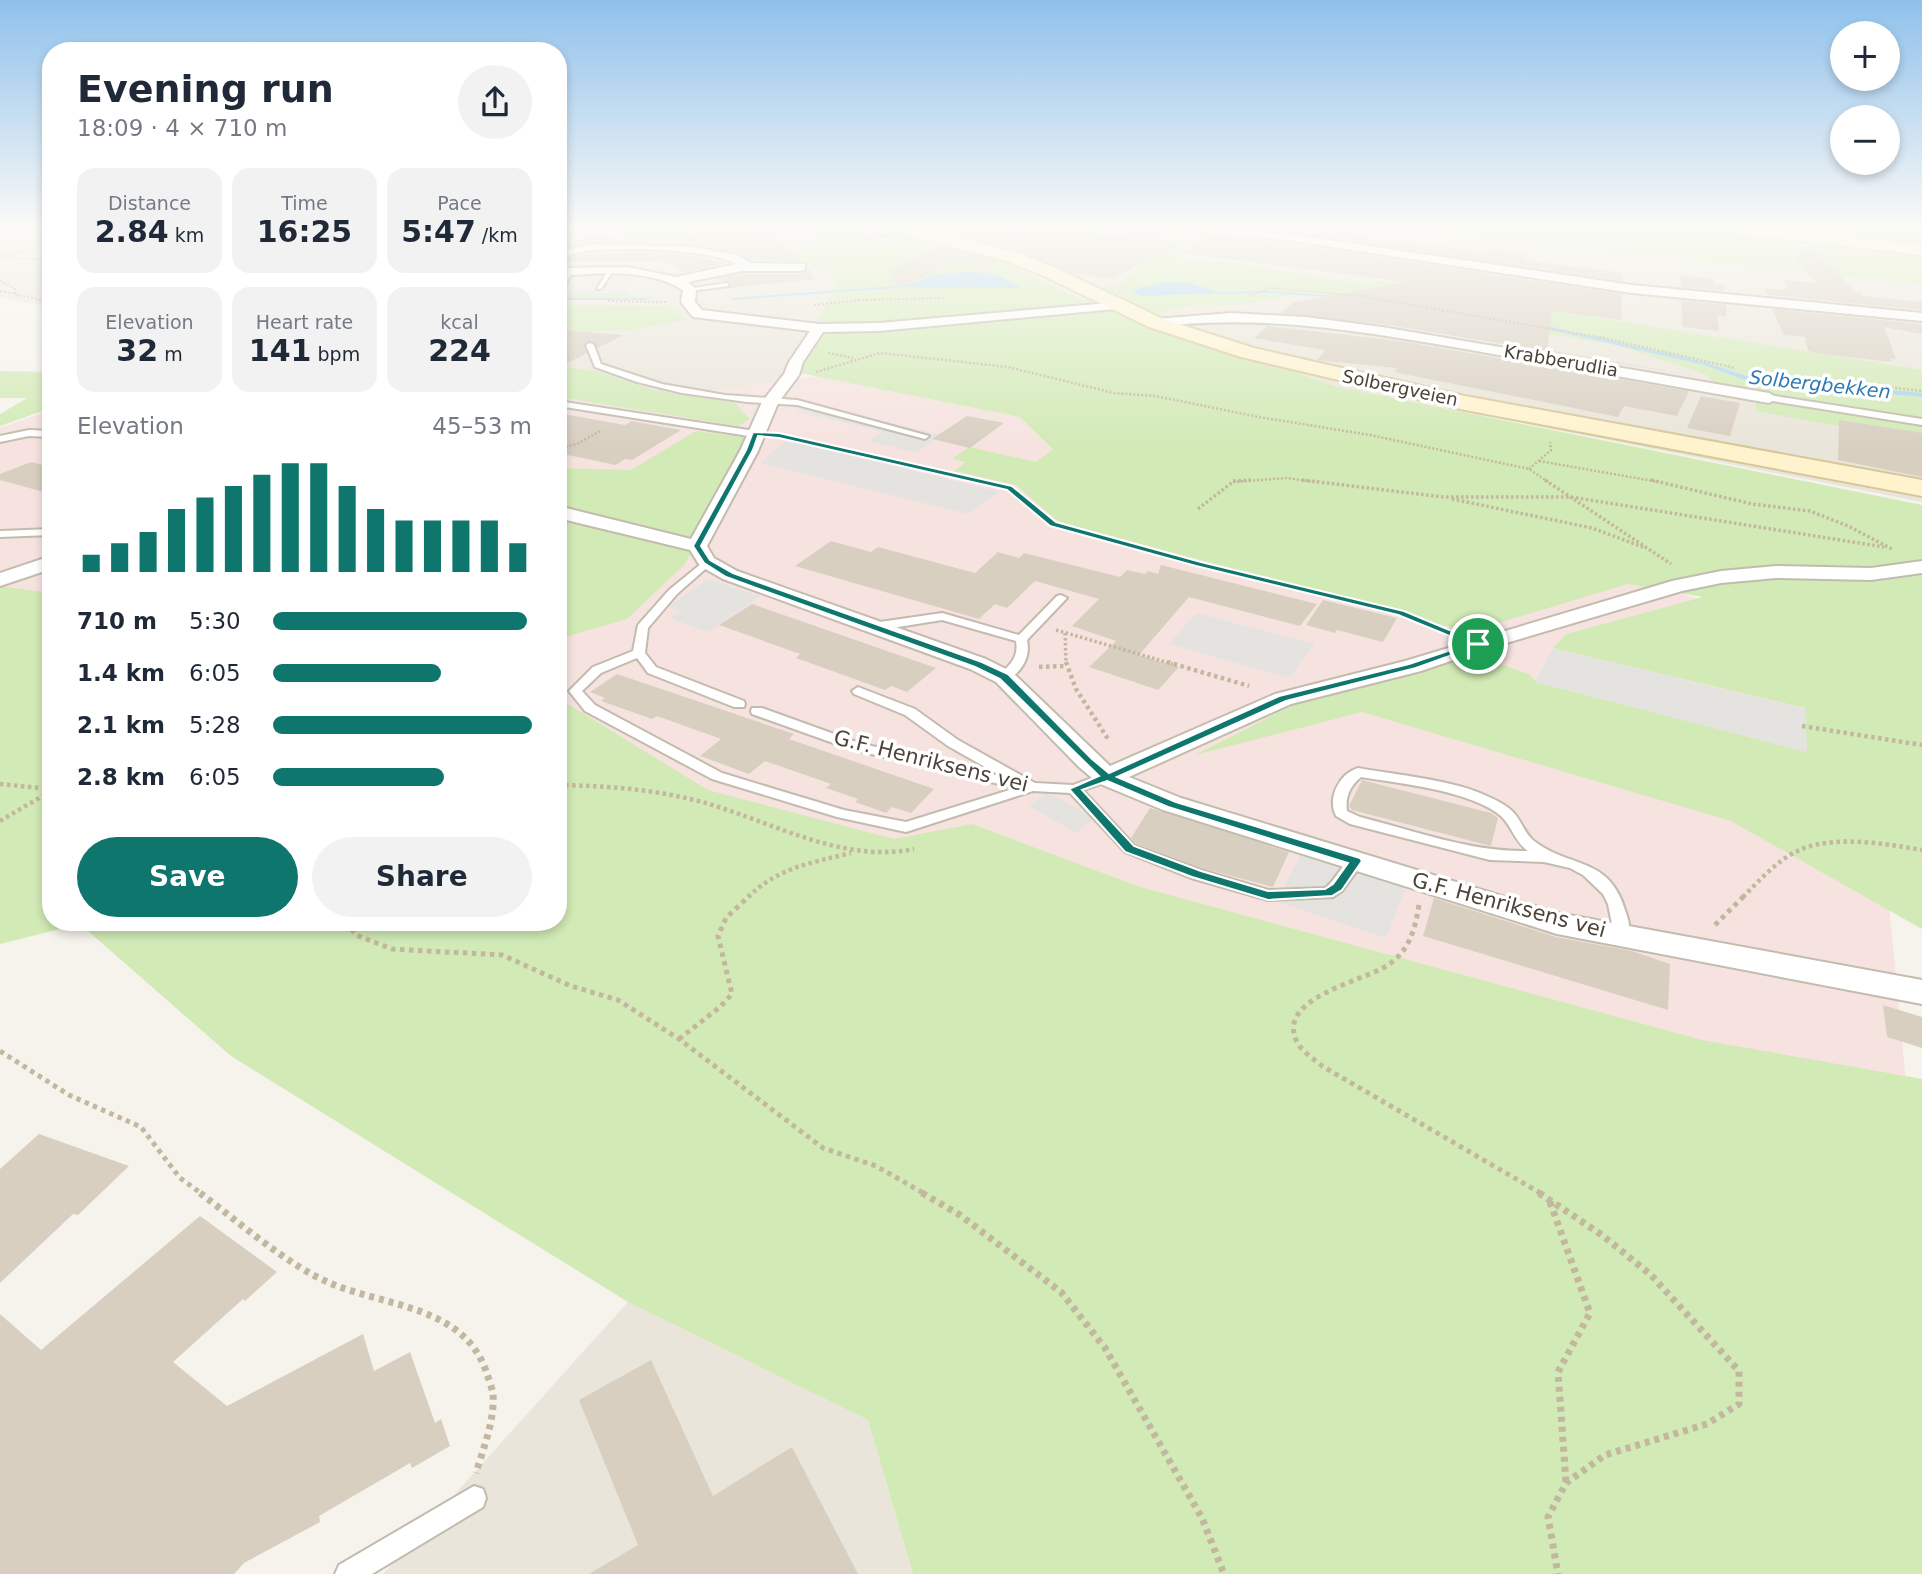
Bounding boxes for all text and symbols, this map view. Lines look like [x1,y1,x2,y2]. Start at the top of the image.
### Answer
map controls [1830,21,1900,175]
button: + [1830,21,1900,91]
button: share [458,65,532,139]
text: Evening run [77,67,334,111]
button: − [1830,105,1900,175]
text: 18:09 · 4 × 710 m [77,115,287,141]
text: Distance [108,192,191,214]
text: Time [281,192,328,214]
text: Pace [437,192,482,214]
text: 2.84 [95,214,169,249]
text: 16:25 [257,214,352,249]
text: 5:47 [401,214,476,249]
text: km [169,224,204,246]
text: /km [476,224,518,246]
text: Elevation [105,311,194,333]
text: Heart rate [256,311,353,333]
text: kcal [440,311,479,333]
text: 32 [116,333,158,368]
text: 141 [249,333,311,368]
text: 224 [428,333,491,368]
street label: Krabberudlia [1502,340,1620,381]
text: m [158,343,183,365]
text: bpm [311,343,360,365]
street label: Solbergveien [1340,365,1460,410]
water label: Solbergbekken [1748,366,1892,402]
text: Elevation [77,413,184,439]
text: 45–53 m [432,413,532,439]
text: 710 m [77,608,157,634]
text: 5:30 [189,608,241,634]
pin [1448,614,1508,674]
icon: arrive [1459,625,1497,663]
text: 1.4 km [77,660,165,686]
text: 6:05 [189,660,241,686]
text: 2.1 km [77,712,165,738]
text: 5:28 [189,712,241,738]
street label: G.F. Henriksens vei [831,725,1031,797]
text: 2.8 km [77,764,165,790]
text: 6:05 [189,764,241,790]
button: Save [77,837,298,917]
button: Share [312,837,532,917]
street label: G.F. Henriksens vei [1409,868,1609,942]

